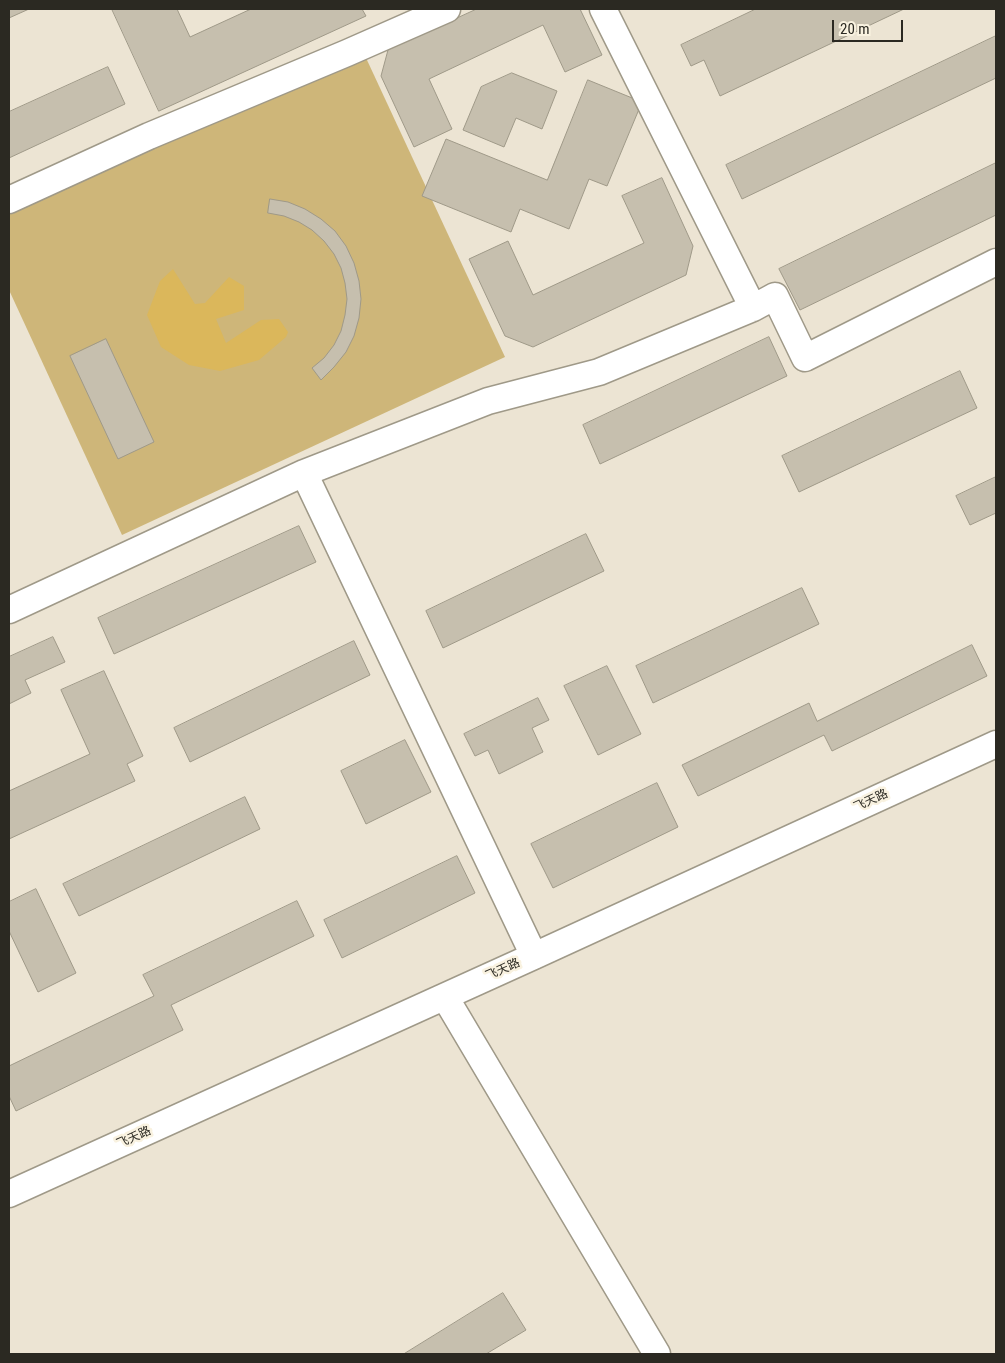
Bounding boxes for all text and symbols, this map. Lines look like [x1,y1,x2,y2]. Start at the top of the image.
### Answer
scale bar [835,10,906,42]
text: 20 m [840,20,870,38]
street label: 飞天路 [852,787,890,815]
street label: 飞天路 [484,956,522,984]
street label: 飞天路 [115,1124,153,1152]

